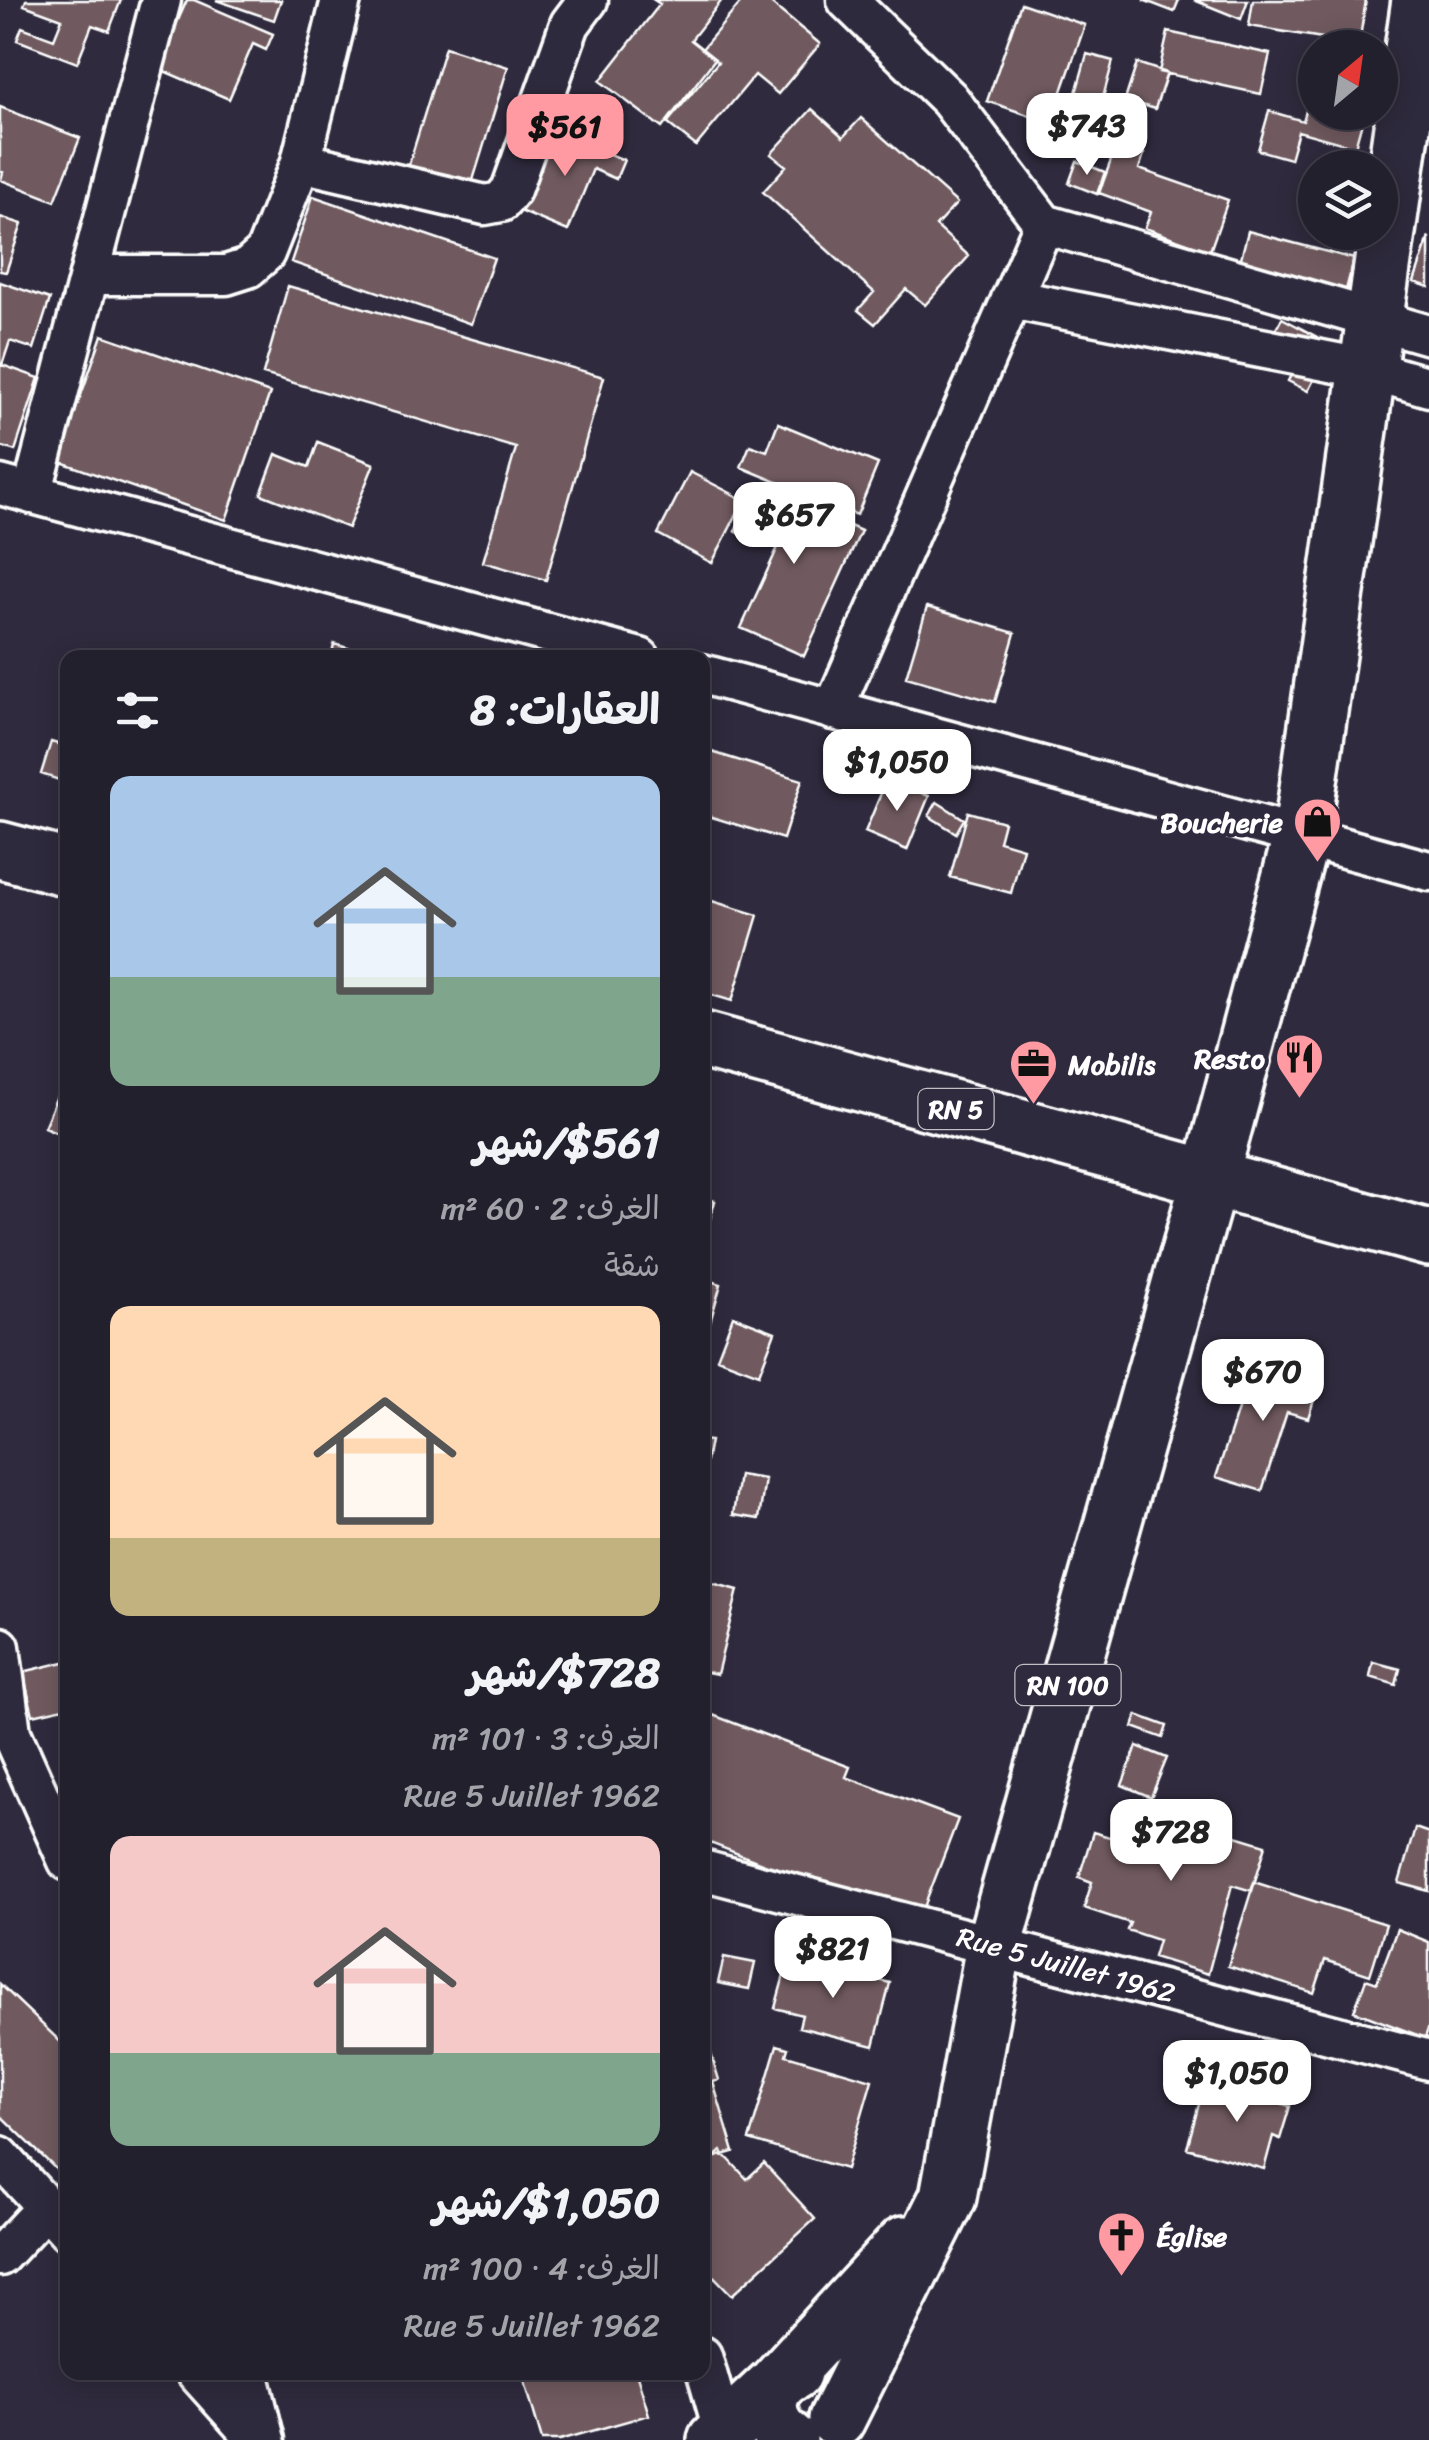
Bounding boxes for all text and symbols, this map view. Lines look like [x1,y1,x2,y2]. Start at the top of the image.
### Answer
north arrow [1298,30,1398,130]
map controls [1298,30,1398,250]
pin: $743 [1028,93,1146,178]
pin: $561 [506,94,624,179]
text: $743 [1048,97,1126,154]
text: $561 [529,98,602,155]
button: layers [1298,150,1398,250]
pin: $657 [735,482,853,567]
text: $657 [755,486,833,543]
text: العقارات: 8 [470,673,660,747]
icon: filters [110,683,165,738]
pin: $1,050 [816,729,978,814]
text: $1,050 [845,733,949,790]
shop icon: Boucherie [1292,796,1344,864]
place label: Boucherie [1160,798,1284,847]
icon: home [295,841,475,1021]
restaurant icon: Resto [1274,1032,1326,1100]
place label: Resto [1193,1034,1266,1083]
office icon: Mobilis [1007,1038,1059,1106]
place label: Mobilis [1067,1040,1156,1089]
road number: RN 5 [918,1089,994,1129]
text: $561/شهر [474,1106,660,1180]
text: الغرف: 2 · 60 m² [441,1180,660,1237]
text: شقة [604,1237,660,1294]
pin: $670 [1204,1339,1322,1424]
text: $670 [1224,1343,1302,1400]
icon: home [295,1371,475,1551]
text: $728/شهر [468,1636,660,1710]
road number: RN 100 [1016,1665,1120,1705]
text: الغرف: 3 · 101 m² [432,1710,660,1767]
text: Rue 5 Juillet 1962 [404,1767,660,1824]
pin: $728 [1112,1799,1230,1884]
text: $728 [1132,1803,1210,1860]
icon: home [295,1901,475,2081]
street label: Rue 5 Juillet 1962 [951,1912,1181,2018]
pin: $821 [774,1916,892,2001]
text: $821 [796,1920,870,1977]
pin: $1,050 [1156,2040,1318,2125]
text: $1,050 [1185,2044,1289,2101]
text: $1,050/شهر [433,2166,660,2240]
church icon: Église [1095,2210,1147,2278]
place label: Église [1156,2212,1228,2261]
text: الغرف: 4 · 100 m² [423,2240,660,2297]
text: Rue 5 Juillet 1962 [404,2297,660,2354]

